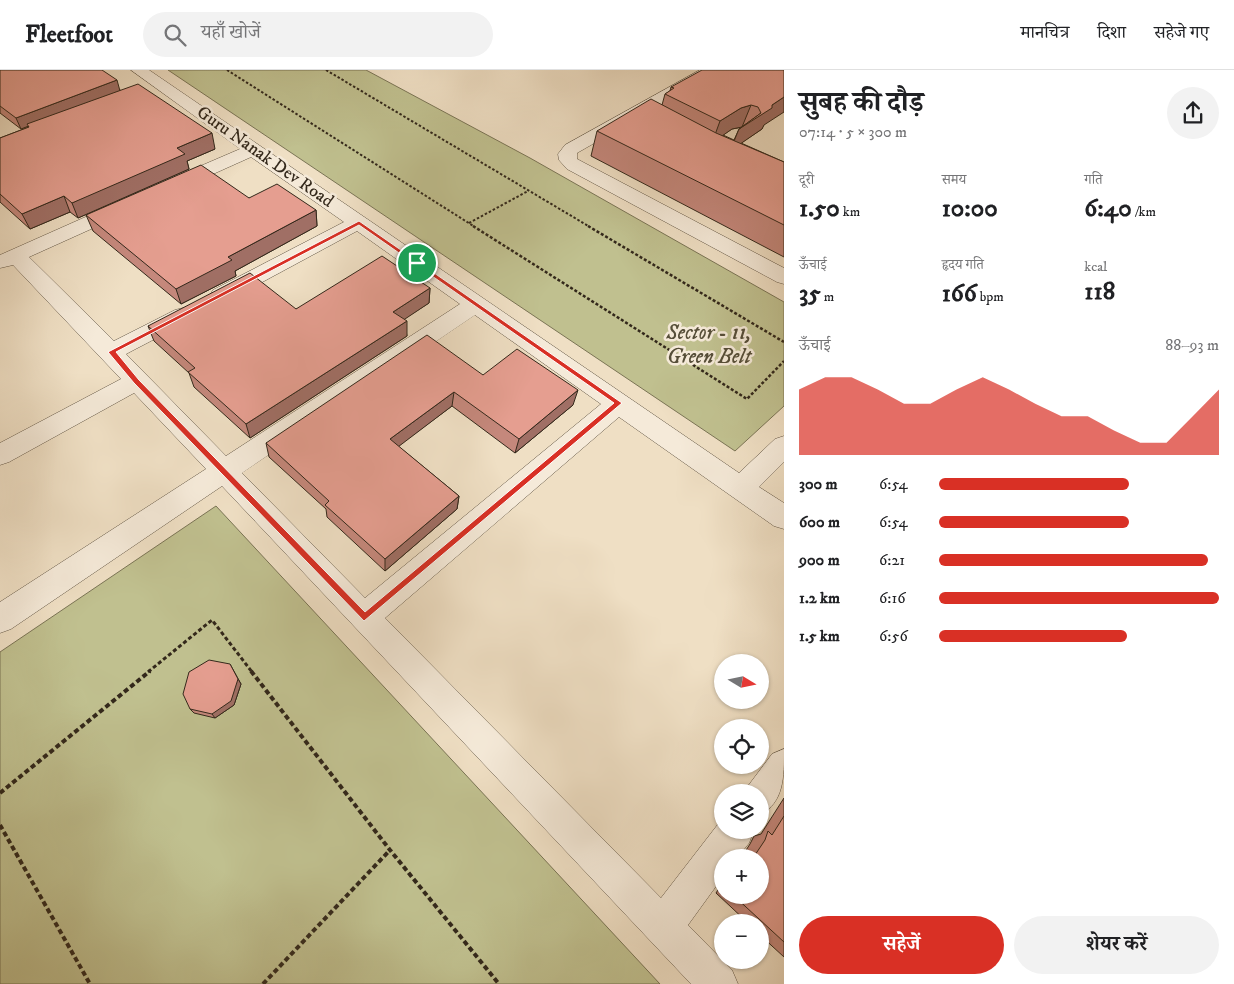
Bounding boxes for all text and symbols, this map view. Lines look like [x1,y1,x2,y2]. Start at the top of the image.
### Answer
search box [143,12,493,57]
text: Fleetfoot [25,20,113,50]
icon: search [161,21,189,49]
text: यहाँ खोजें [201,21,261,44]
text: मानचित्र [1021,22,1069,44]
text: दिशा [1097,22,1126,44]
text: सहेजे गए [1154,22,1209,44]
text: सुबह की दौड़ [799,85,924,120]
button: share [1167,87,1219,139]
street label: Guru Nanak Dev Road [192,101,338,213]
text: 07:14 · 5 × 300 m [799,122,907,142]
text: दूरी [799,171,814,189]
text: समय [942,171,966,189]
text: गति [1084,171,1103,189]
text: 1.50 [799,193,840,224]
text: 10:00 [942,193,998,224]
text: 6:40 [1084,193,1132,224]
text: km [840,203,860,221]
text: /km [1132,203,1156,221]
pin [396,242,438,284]
icon: arrive [403,249,431,277]
text: ऊँचाई [799,256,827,274]
text: हृदय गति [942,256,984,274]
text: kcal [1084,258,1107,276]
text: 118 [1084,276,1115,307]
text: 35 [799,278,821,309]
text: 166 [942,278,977,309]
text: m [821,288,834,306]
text: bpm [977,288,1004,306]
park label: Sector - 11, Green Belt [665,320,753,370]
text: ऊँचाई [799,335,831,355]
text: 88–93 m [1165,335,1219,355]
text: 300 m [799,474,838,494]
text: 6:54 [879,474,908,494]
text: 600 m [799,512,840,532]
text: 6:54 [879,512,908,532]
text: 900 m [799,550,840,570]
text: 6:21 [879,550,905,570]
text: 1.2 km [799,588,840,608]
text: 6:16 [879,588,906,608]
text: 1.5 km [799,626,840,646]
text: 6:56 [879,626,908,646]
north arrow [714,654,769,709]
map controls [714,654,769,969]
button: locate [714,719,769,774]
button: layers [714,784,769,839]
button: + [714,849,769,904]
button: − [714,914,769,969]
button: सहेजें [799,916,1004,974]
button: शेयर करें [1014,916,1219,974]

